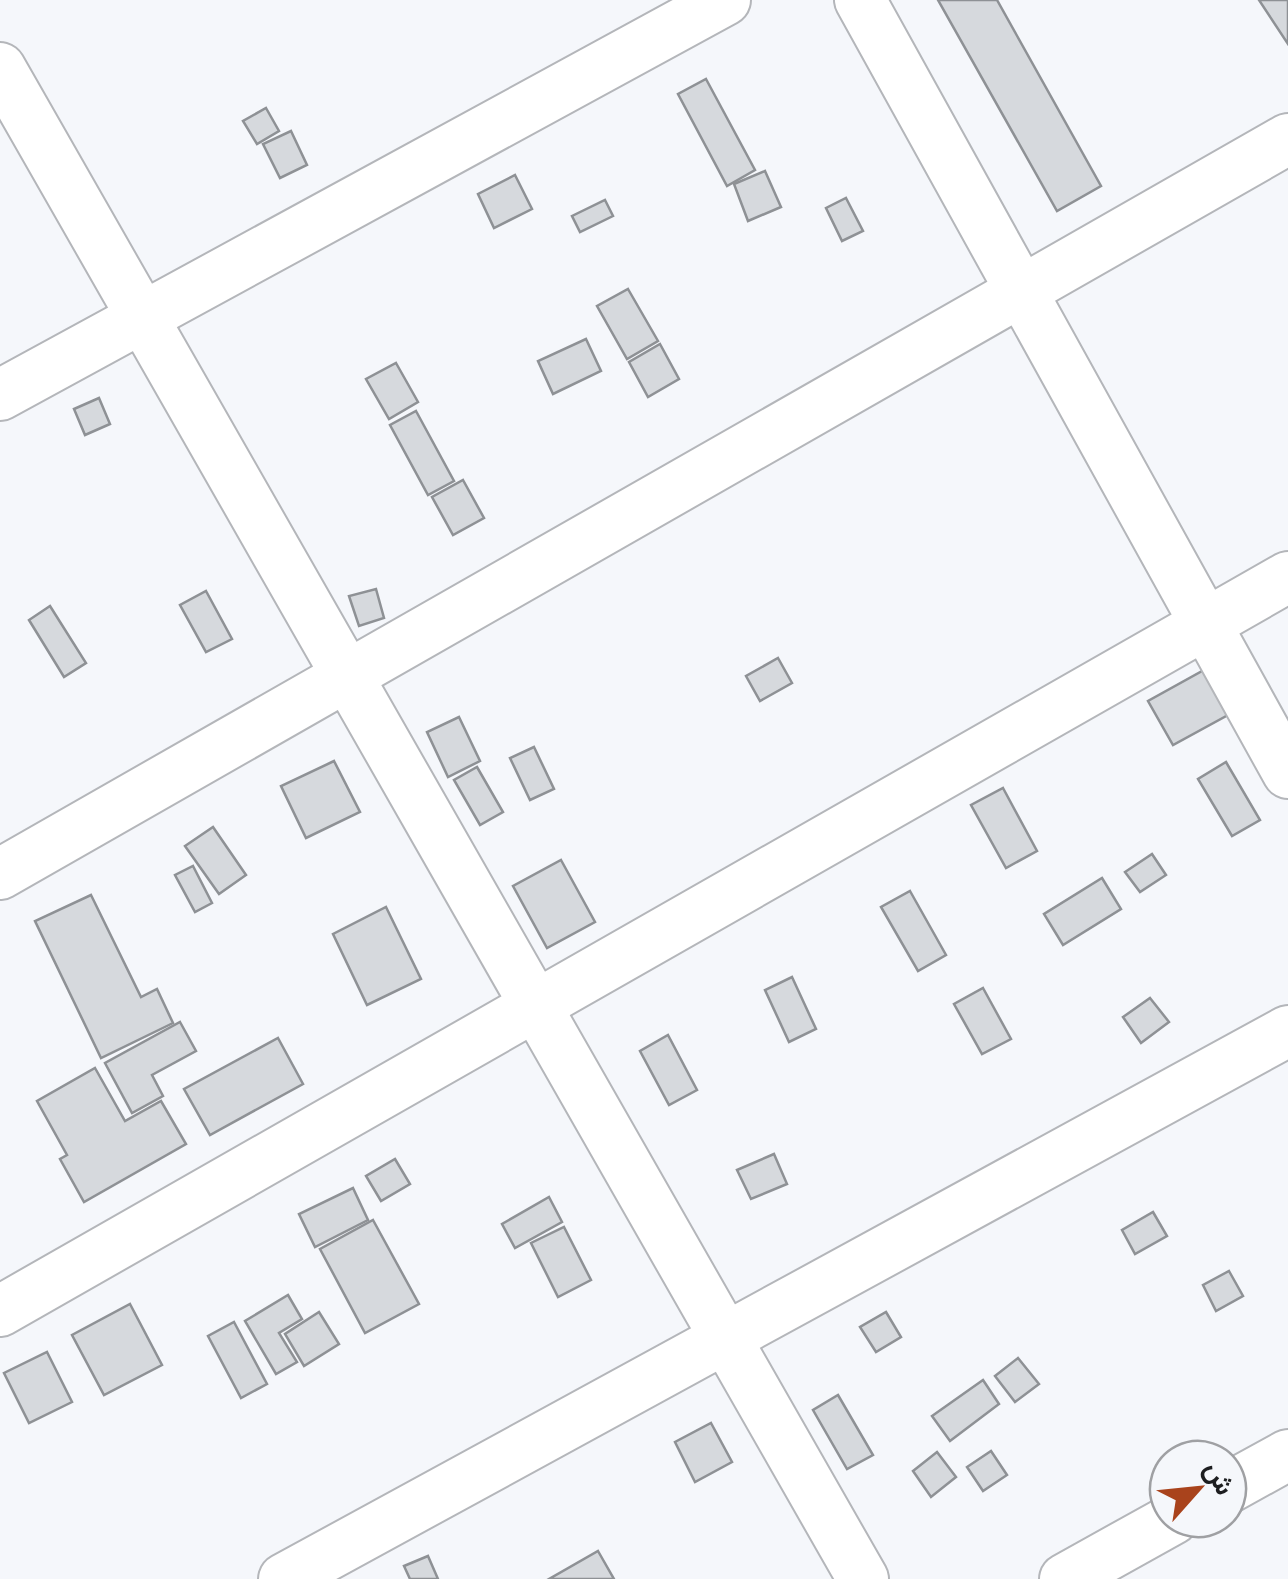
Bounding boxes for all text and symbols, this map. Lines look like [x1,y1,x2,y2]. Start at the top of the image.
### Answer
north arrow [1148,1439,1248,1539]
text: ش [1197,1456,1241,1501]

